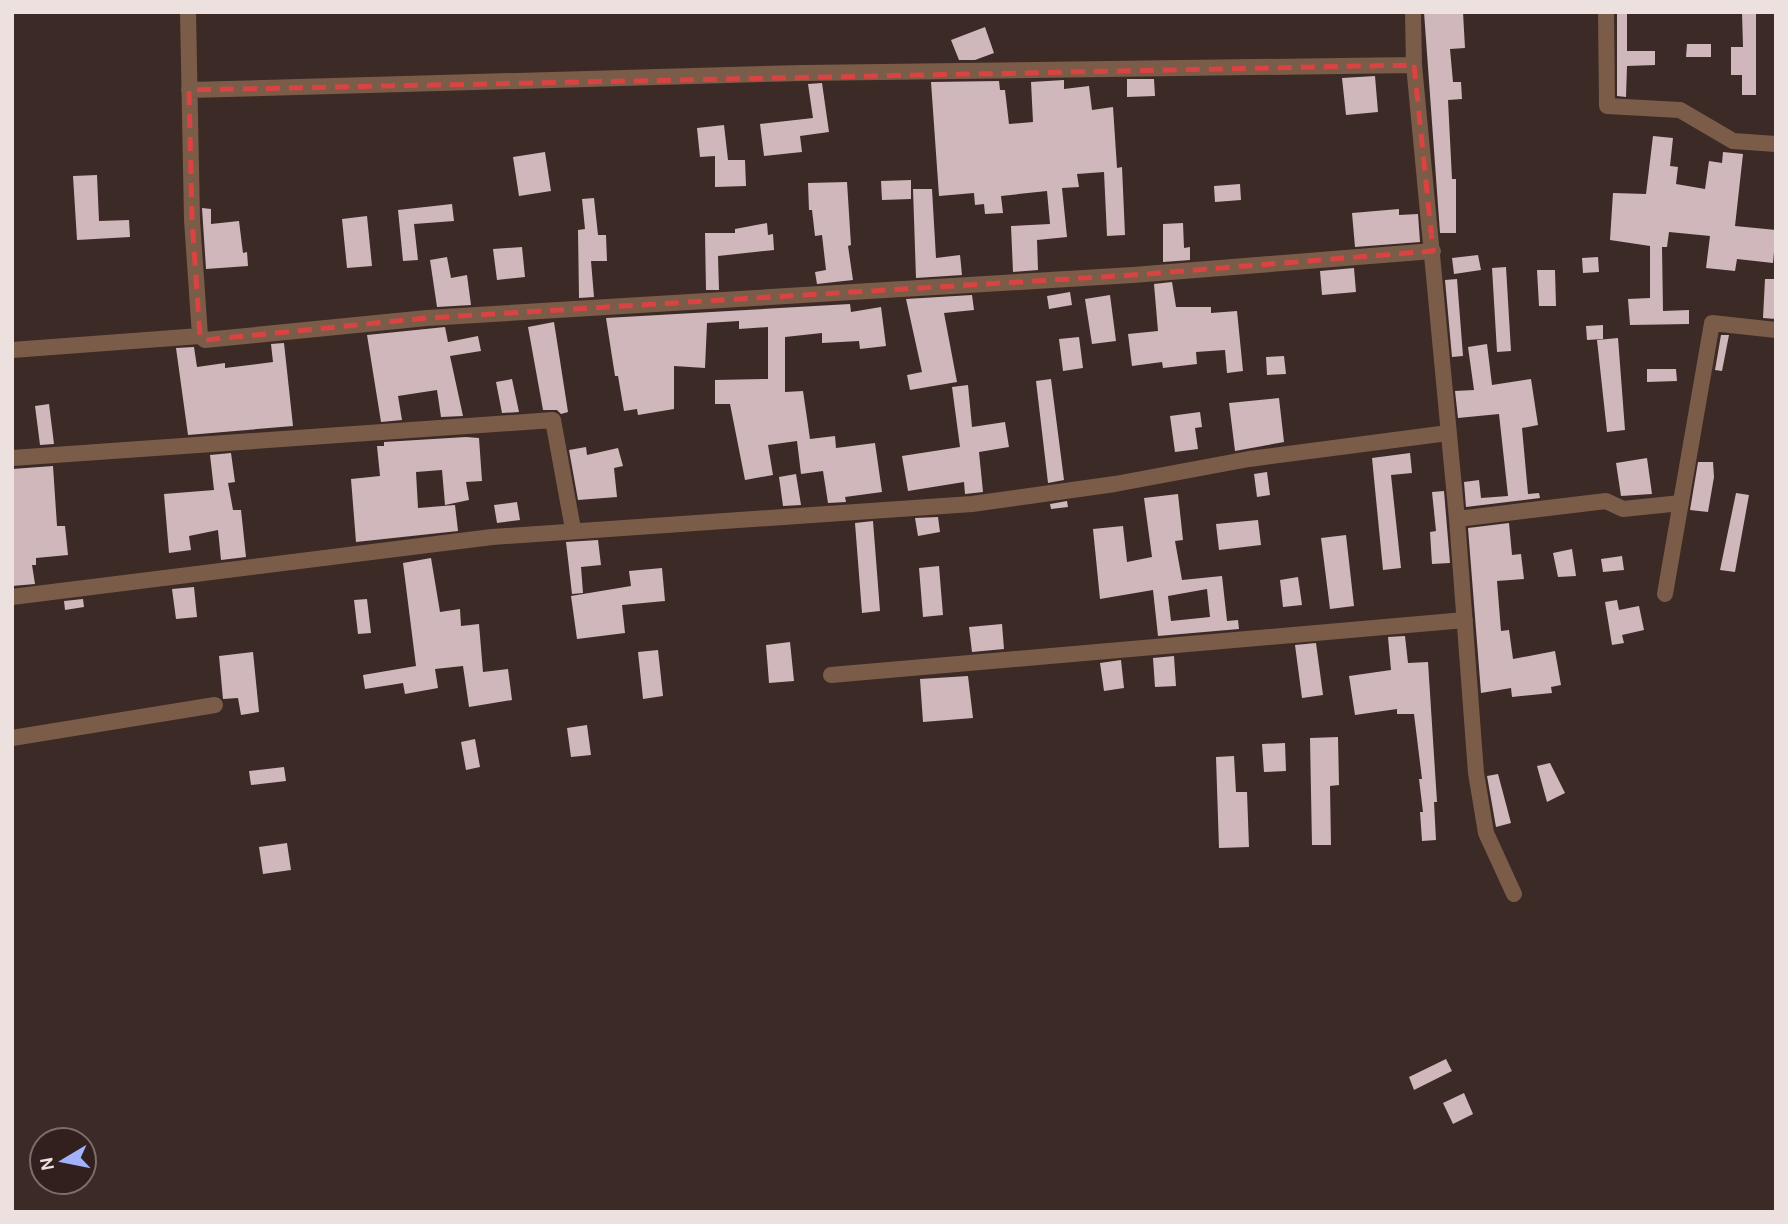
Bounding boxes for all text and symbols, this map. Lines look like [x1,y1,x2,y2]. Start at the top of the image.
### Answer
north arrow [28,1126,98,1196]
text: N [35,1155,59,1172]

